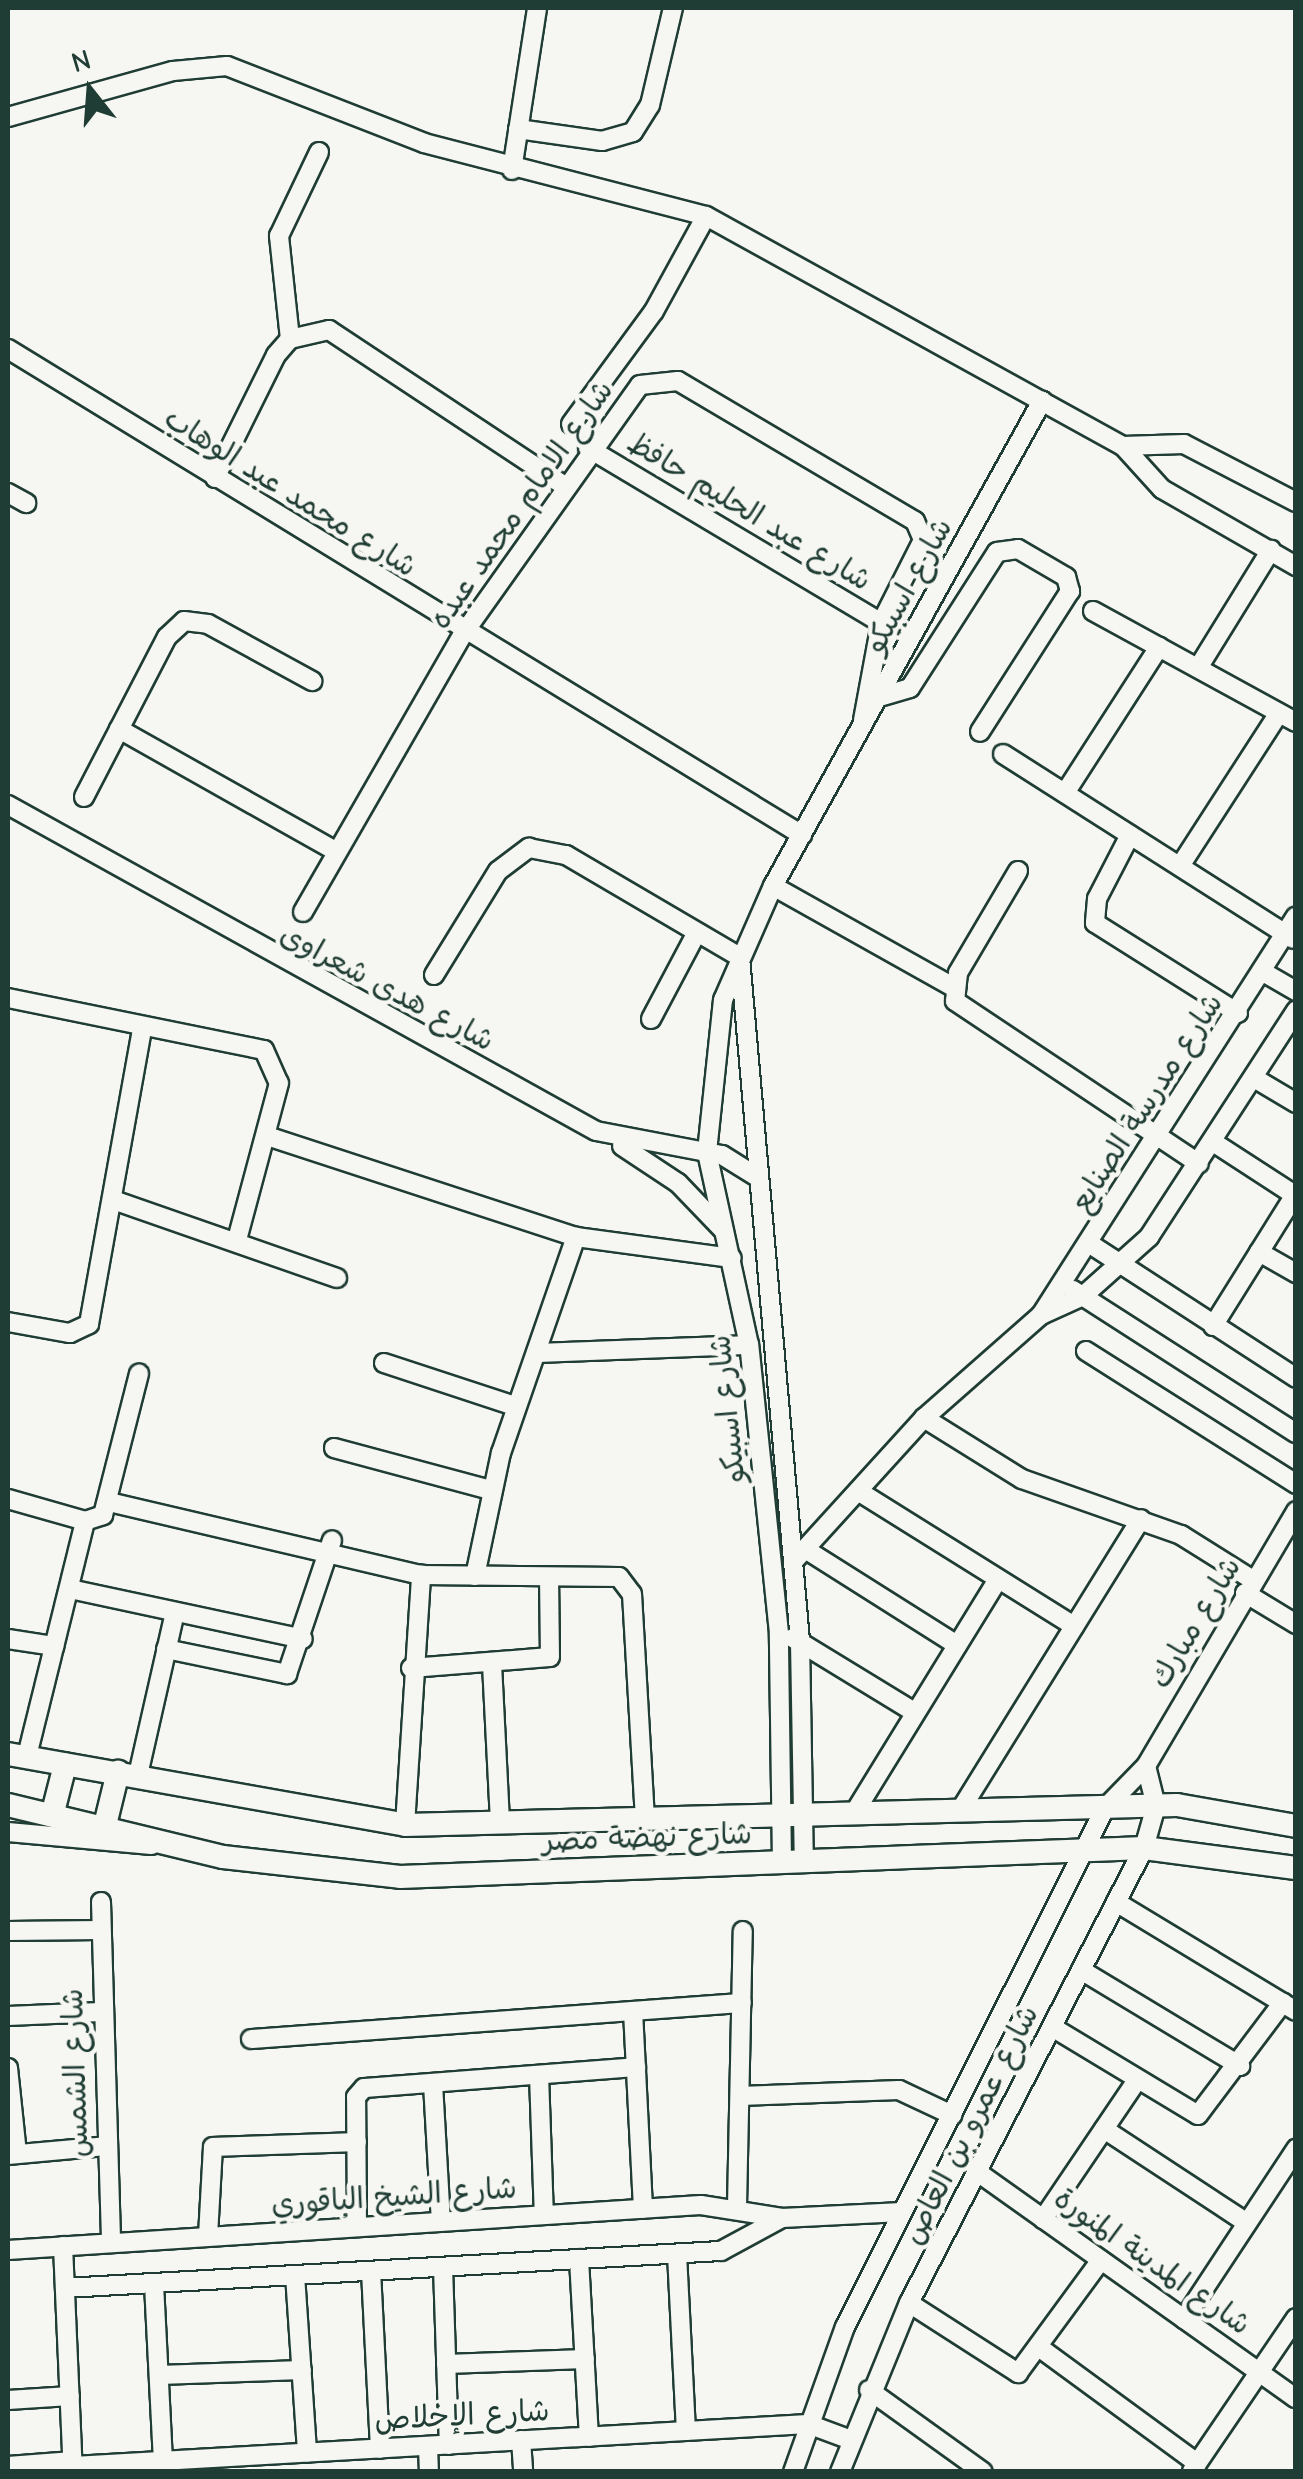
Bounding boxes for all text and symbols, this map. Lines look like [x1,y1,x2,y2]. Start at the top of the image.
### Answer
north arrow [40,40,140,140]
text: N [68,43,95,79]
street label: شارع الامام محمد عبده [423,374,621,636]
street label: شارع محمد عبد الوهاب [157,401,423,585]
street label: شارع عبد الحليم حافظ [621,425,877,599]
street label: شارع اسبيكو [857,512,961,660]
street label: شارع هدى شعراوى [274,916,500,1060]
street label: شارع مدرسة الصنايع [1063,987,1231,1219]
street label: شارع اسبيكو [702,1333,754,1485]
street label: شارع مبارك [1143,1551,1249,1695]
street label: شارع نهضة مصر [542,1816,752,1860]
street label: شارع الشمس [55,1988,97,2158]
street label: شارع عمرو بن العاص [895,1999,1047,2251]
street label: شارع الشيخ الباقوري [270,2170,518,2224]
street label: شارع المدينة المنورة [1047,2181,1257,2343]
street label: شارع الإخلاص [373,2393,551,2439]

